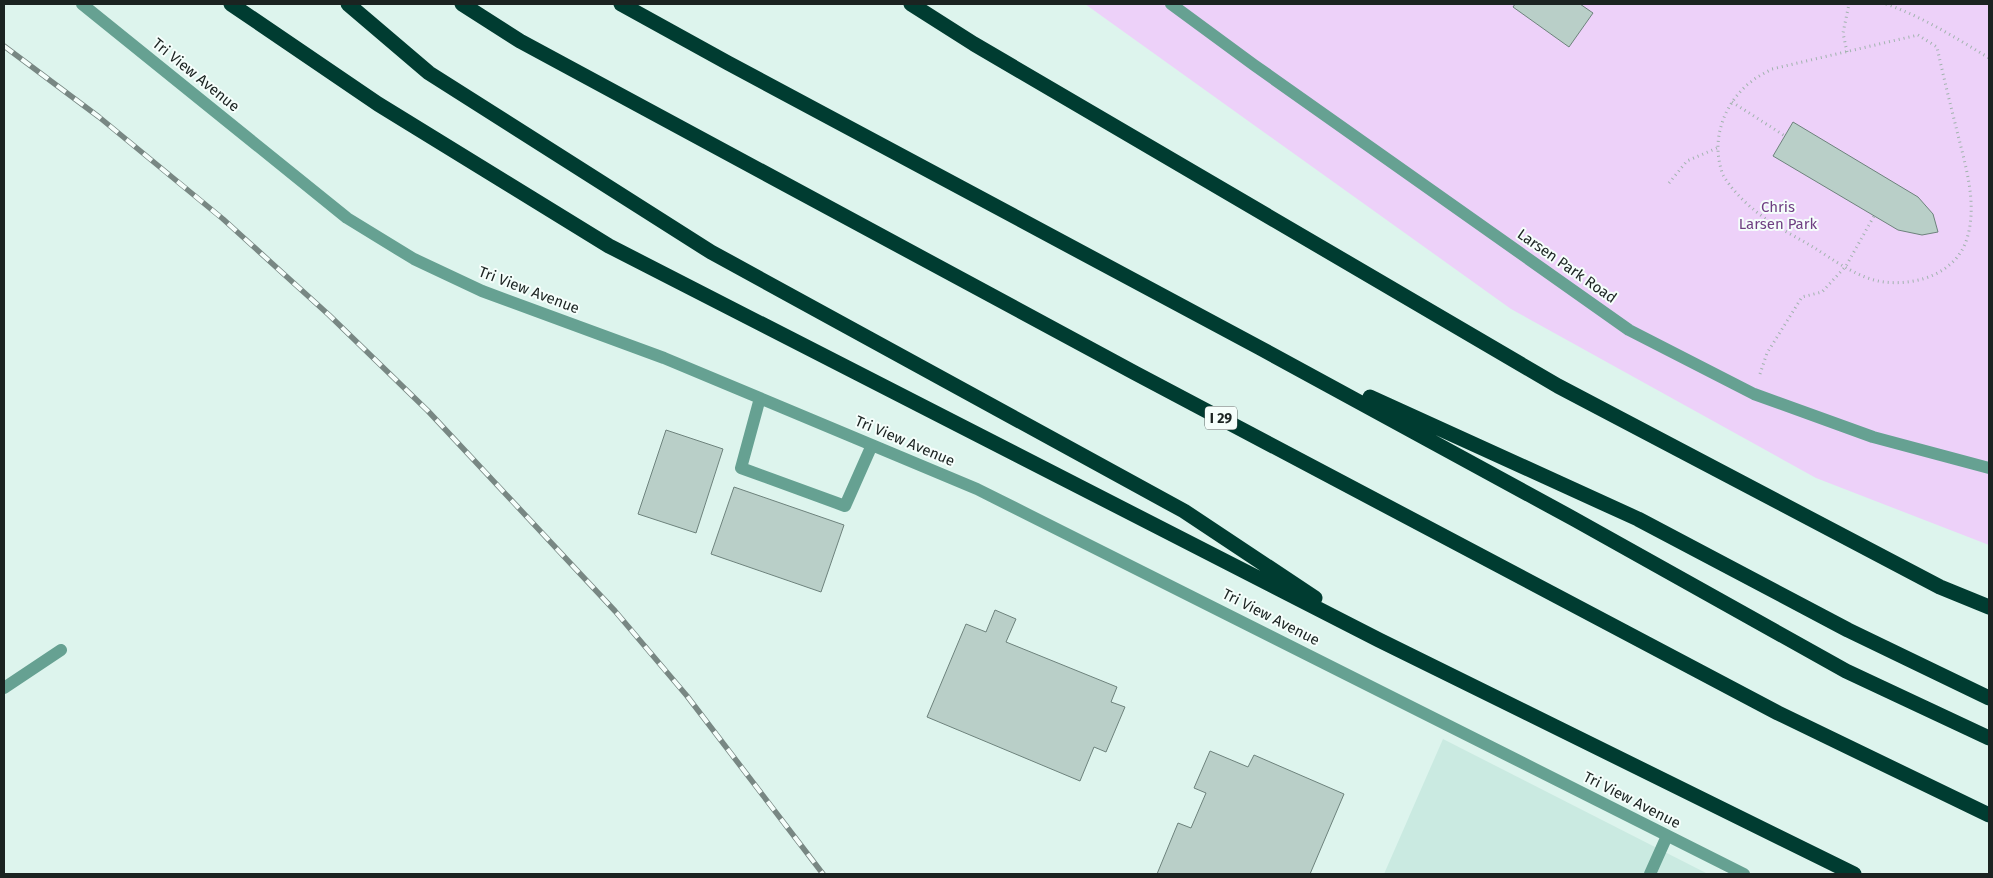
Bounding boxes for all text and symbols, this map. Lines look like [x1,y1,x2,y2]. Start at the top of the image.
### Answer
street label: Tri View Avenue [149,34,243,116]
park label: Chris Larsen Park [1739,198,1818,233]
street label: Larsen Park Road [1514,225,1620,307]
street label: Tri View Avenue [476,263,582,317]
road number: I 29 [1205,406,1237,429]
street label: Tri View Avenue [852,412,958,470]
street label: Tri View Avenue [1219,585,1323,649]
street label: Tri View Avenue [1580,768,1684,832]

